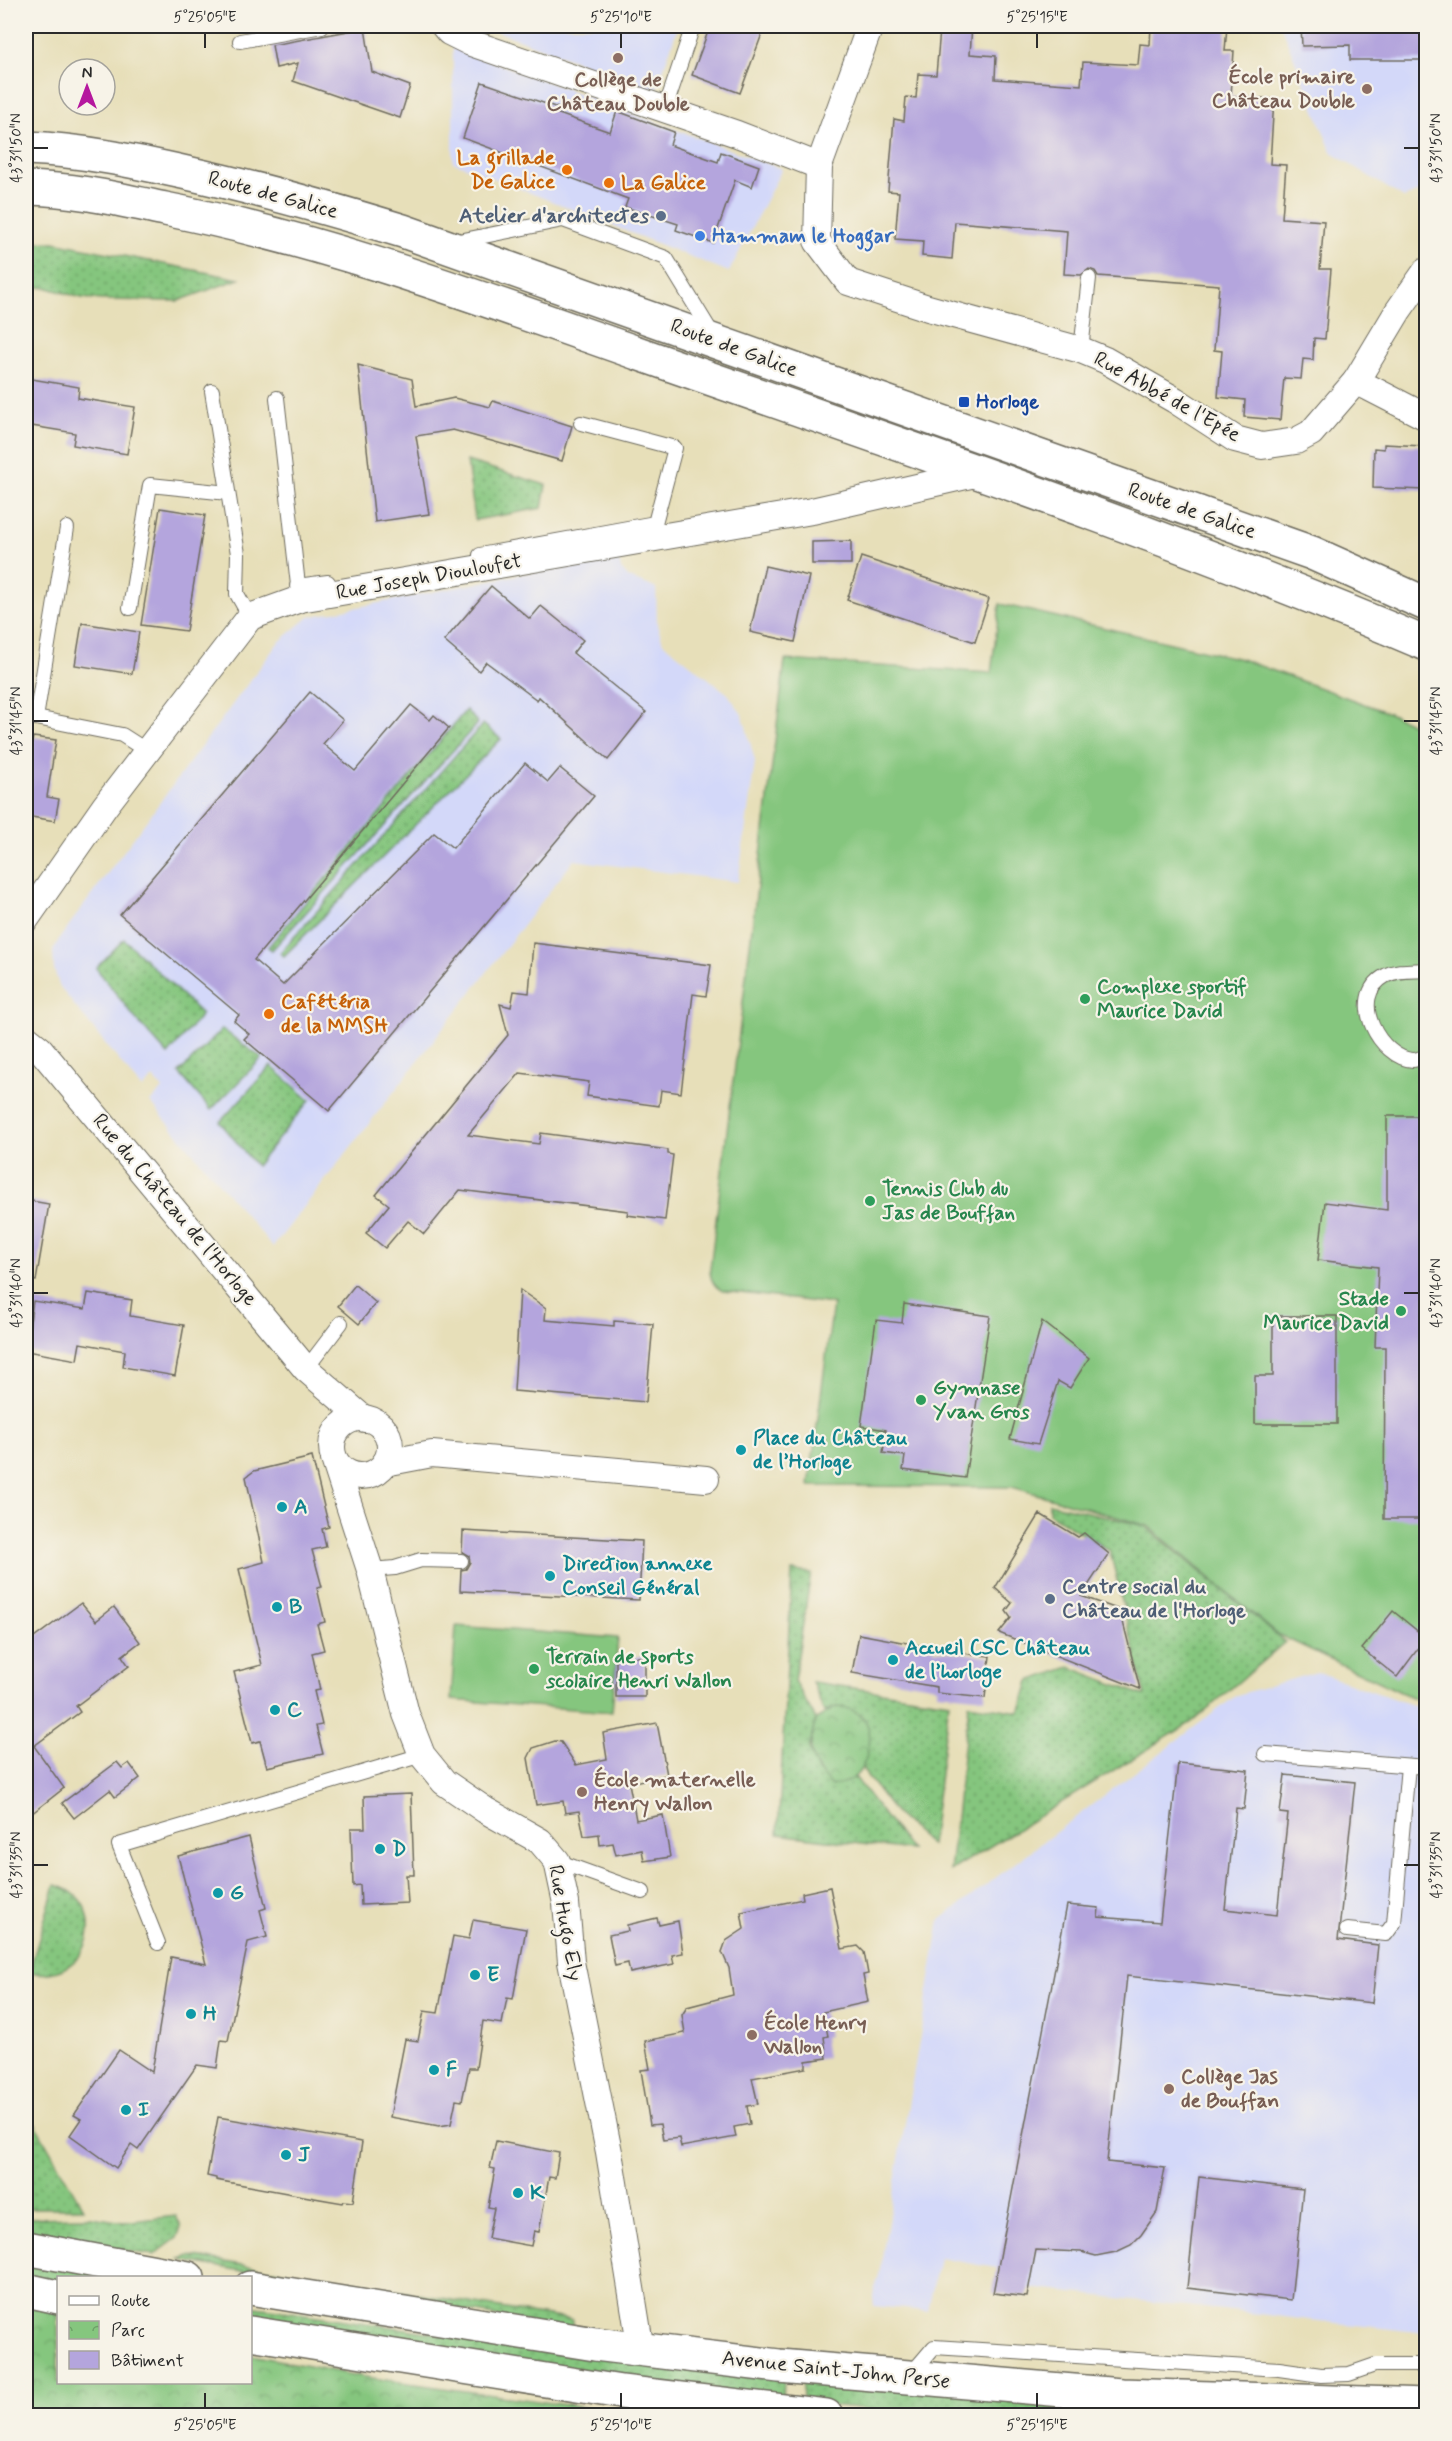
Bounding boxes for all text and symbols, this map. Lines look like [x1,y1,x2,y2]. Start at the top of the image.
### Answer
text: 5°25'05"E [173,8,237,28]
text: 5°25'10"E [590,8,652,28]
text: 5°25'15"E [1006,8,1068,28]
marker: Collège de Château Double [611,51,625,65]
north arrow [57,57,117,117]
text: N [82,63,92,84]
place label: École primaire Château Double [1212,63,1355,115]
place label: Collège de Château Double [546,66,690,118]
marker: École primaire Château Double [1360,82,1374,96]
text: 43°31'50"N [7,113,27,183]
text: 43°31'50"N [1427,113,1447,183]
place label: La grillade De Galice [457,144,556,196]
marker: La grillade De Galice [560,163,574,177]
street label: Route de Galice [205,164,341,226]
place label: La Galice [621,169,706,197]
marker: La Galice [602,176,616,190]
place label: Atelier d'architectes [459,202,650,230]
marker: Atelier d'architectes [654,209,668,223]
place label: Hammam le Hoggar [712,222,895,252]
marker: Hammam le Hoggar [693,229,707,243]
street label: Route de Galice [666,312,802,384]
street label: Rue Abbé de l'Epée [1089,345,1245,449]
place label: Horloge [976,388,1039,416]
marker: Horloge [957,395,971,409]
street label: Route de Galice [1124,476,1260,546]
street label: Rue Joseph Diouloufet [334,547,524,607]
text: 43°31'45"N [7,687,27,755]
text: 43°31'45"N [1427,687,1447,755]
place label: Complexe sportif Maurice David [1097,973,1247,1025]
place label: Cafétéria de la MMSH [281,988,388,1040]
marker: Complexe sportif Maurice David [1078,992,1092,1006]
marker: Cafétéria de la MMSH [262,1007,276,1021]
street label: Rue du Château de l'Horloge [86,1108,264,1312]
place label: Tennis Club du Jas de Bouffan [882,1175,1015,1227]
marker: Tennis Club du Jas de Bouffan [863,1194,877,1208]
text: 43°31'40"N [7,1258,27,1328]
text: 43°31'40"N [1427,1258,1447,1328]
place label: Stade Maurice David [1263,1285,1389,1337]
marker: Stade Maurice David [1394,1304,1408,1318]
place label: Gymnase Yvan Gros [933,1374,1030,1426]
marker: Gymnase Yvan Gros [914,1393,928,1407]
place label: Place du Château de l’Horloge [753,1424,908,1476]
marker: Place du Château de l’Horloge [734,1443,748,1457]
place label: A [294,1493,308,1521]
marker: A [275,1500,289,1514]
place label: Direction annexe Conseil Général [562,1550,713,1602]
marker: Direction annexe Conseil Général [543,1569,557,1583]
place label: Centre social du Château de l'Horloge [1062,1573,1246,1625]
marker: Centre social du Château de l'Horloge [1043,1592,1057,1606]
place label: B [289,1593,302,1621]
marker: B [270,1600,284,1614]
place label: Accueil CSC Château de l’horloge [905,1634,1090,1688]
place label: Terrain de sports scolaire Henri Wallon [545,1643,732,1695]
marker: Accueil CSC Château de l’horloge [886,1653,900,1667]
marker: Terrain de sports scolaire Henri Wallon [527,1662,541,1676]
place label: C [287,1696,302,1724]
marker: C [268,1703,282,1717]
place label: École maternelle Henry Wallon [594,1766,756,1818]
marker: École maternelle Henry Wallon [575,1785,589,1799]
text: 43°31'35"N [7,1832,27,1898]
text: 43°31'35"N [1427,1832,1447,1898]
place label: D [392,1835,406,1863]
marker: D [373,1842,387,1856]
street label: Rue Hugo Ely [539,1863,589,1983]
place label: G [230,1879,244,1907]
marker: G [211,1886,225,1900]
place label: E [487,1961,499,1989]
marker: E [468,1968,482,1982]
place label: H [203,2000,217,2028]
marker: H [184,2007,198,2021]
place label: École Henry Wallon [763,2009,867,2061]
marker: École Henry Wallon [745,2028,759,2042]
place label: F [446,2056,457,2084]
marker: F [427,2063,441,2077]
place label: Collège Jas de Bouffan [1181,2063,1279,2115]
marker: Collège Jas de Bouffan [1162,2082,1176,2096]
place label: I [138,2096,149,2124]
marker: I [119,2103,133,2117]
place label: J [298,2141,310,2169]
marker: J [279,2148,293,2162]
place label: K [530,2179,546,2207]
marker: K [511,2186,525,2200]
legend [57,2276,252,2384]
text: Route [111,2289,150,2313]
text: Parc [111,2319,145,2343]
street label: Avenue Saint-John Perse [720,2344,952,2396]
text: Bâtiment [111,2349,184,2373]
text: 5°25'05"E [173,2416,237,2436]
text: 5°25'10"E [590,2416,652,2436]
text: 5°25'15"E [1006,2416,1068,2436]

